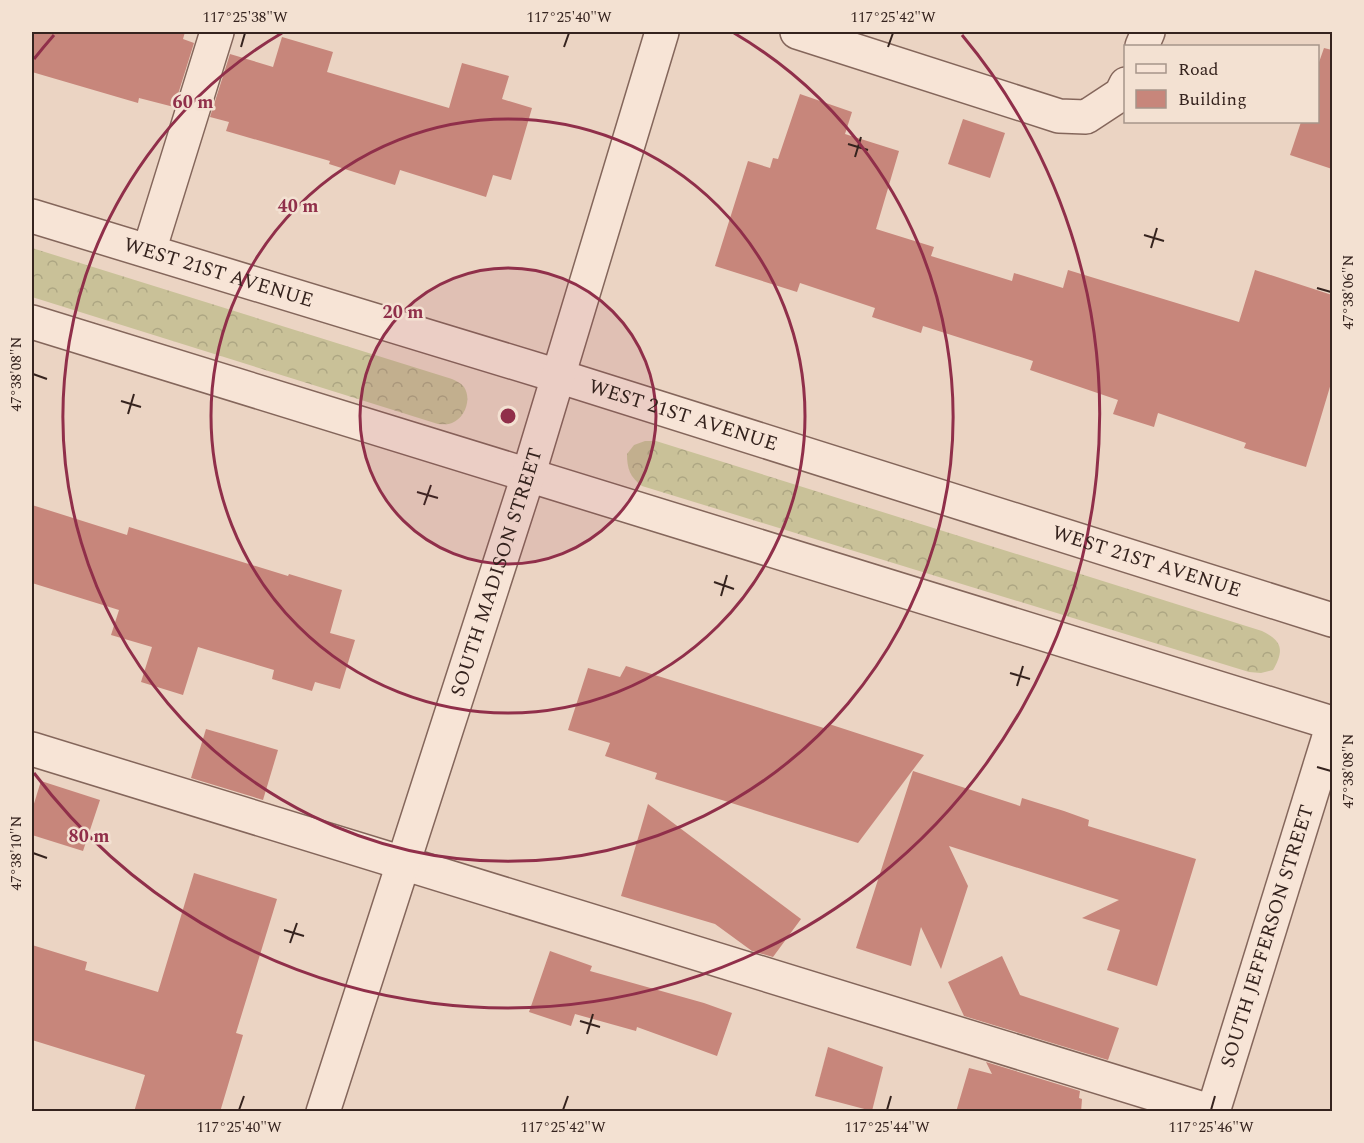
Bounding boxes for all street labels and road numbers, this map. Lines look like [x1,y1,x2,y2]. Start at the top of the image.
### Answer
street label: WEST 21ST AVENUE [120,230,317,316]
street label: WEST 21ST AVENUE [585,372,782,459]
street label: SOUTH MADISON STREET [443,444,551,700]
street label: WEST 21ST AVENUE [1048,518,1245,605]
street label: SOUTH JEFFERSON STREET [1213,801,1322,1071]

